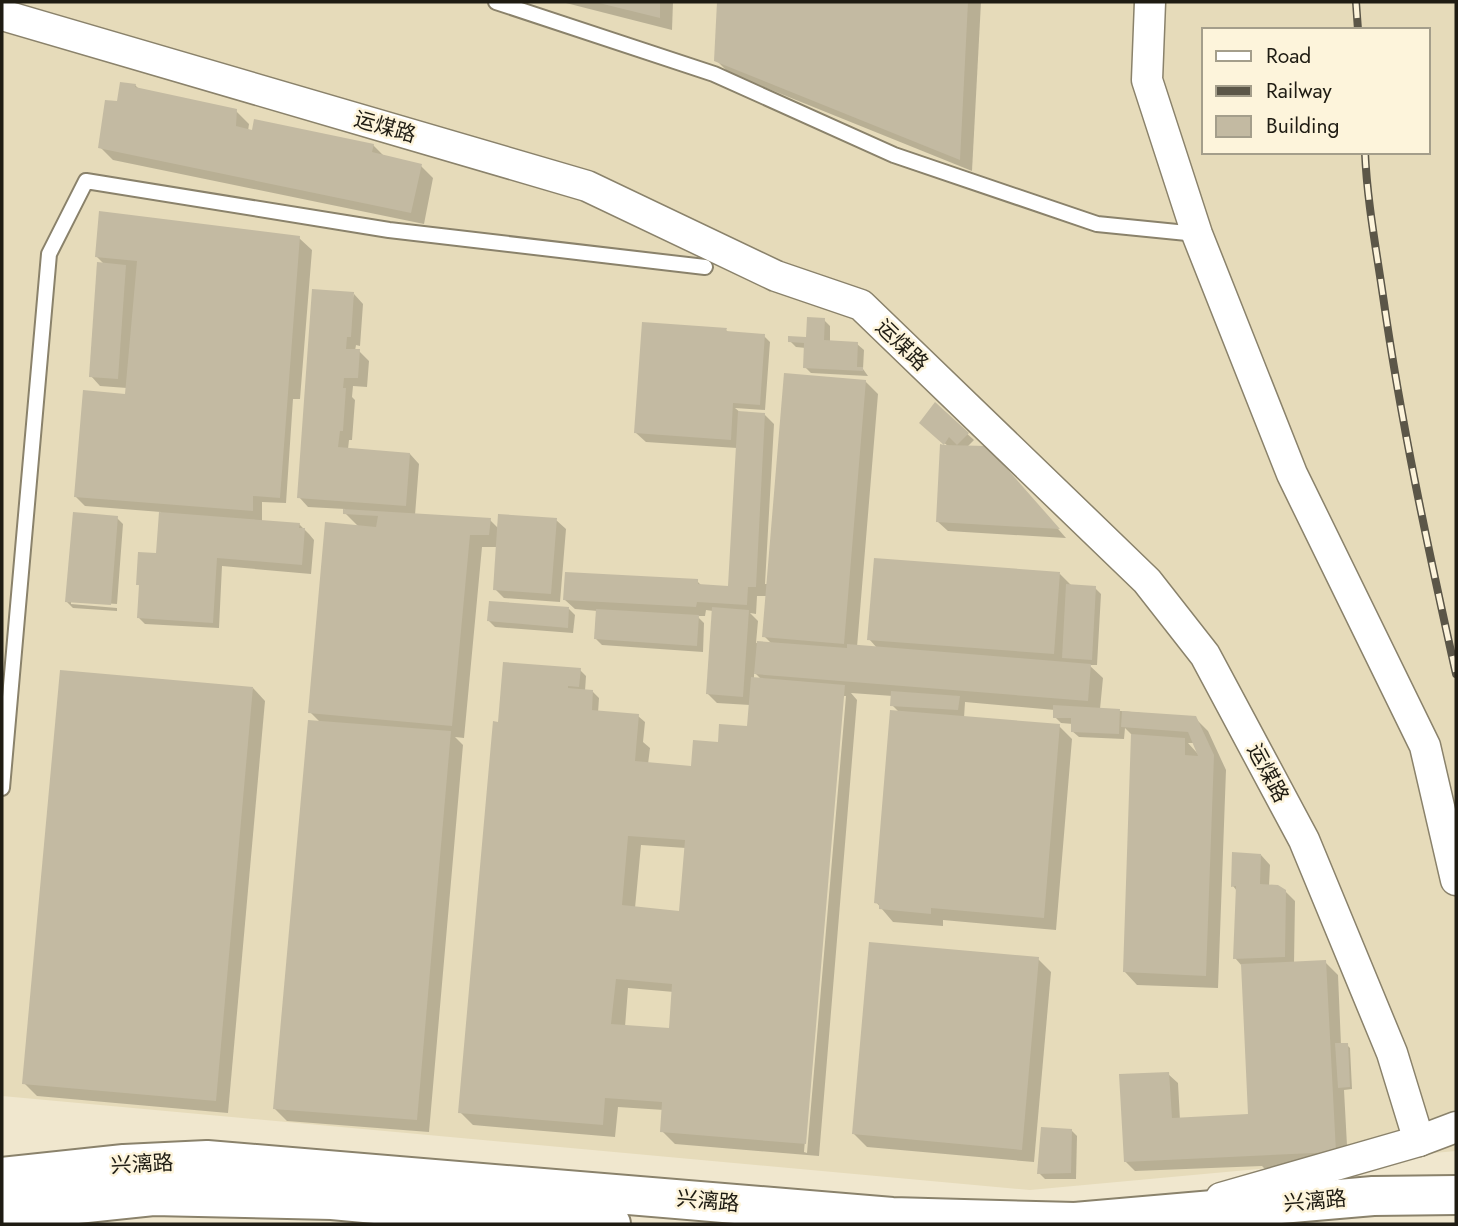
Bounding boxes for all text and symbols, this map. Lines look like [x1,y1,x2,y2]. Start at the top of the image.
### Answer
legend [1202,28,1430,154]
text: Road [1266,41,1311,71]
text: Railway [1266,76,1332,106]
street label: 运煤路 [351,104,419,150]
text: Building [1266,111,1339,141]
street label: 运煤路 [869,312,935,378]
street label: 运煤路 [1240,738,1296,808]
street label: 兴漓路 [110,1147,174,1181]
street label: 兴漓路 [675,1183,741,1219]
street label: 兴漓路 [1282,1183,1348,1219]

